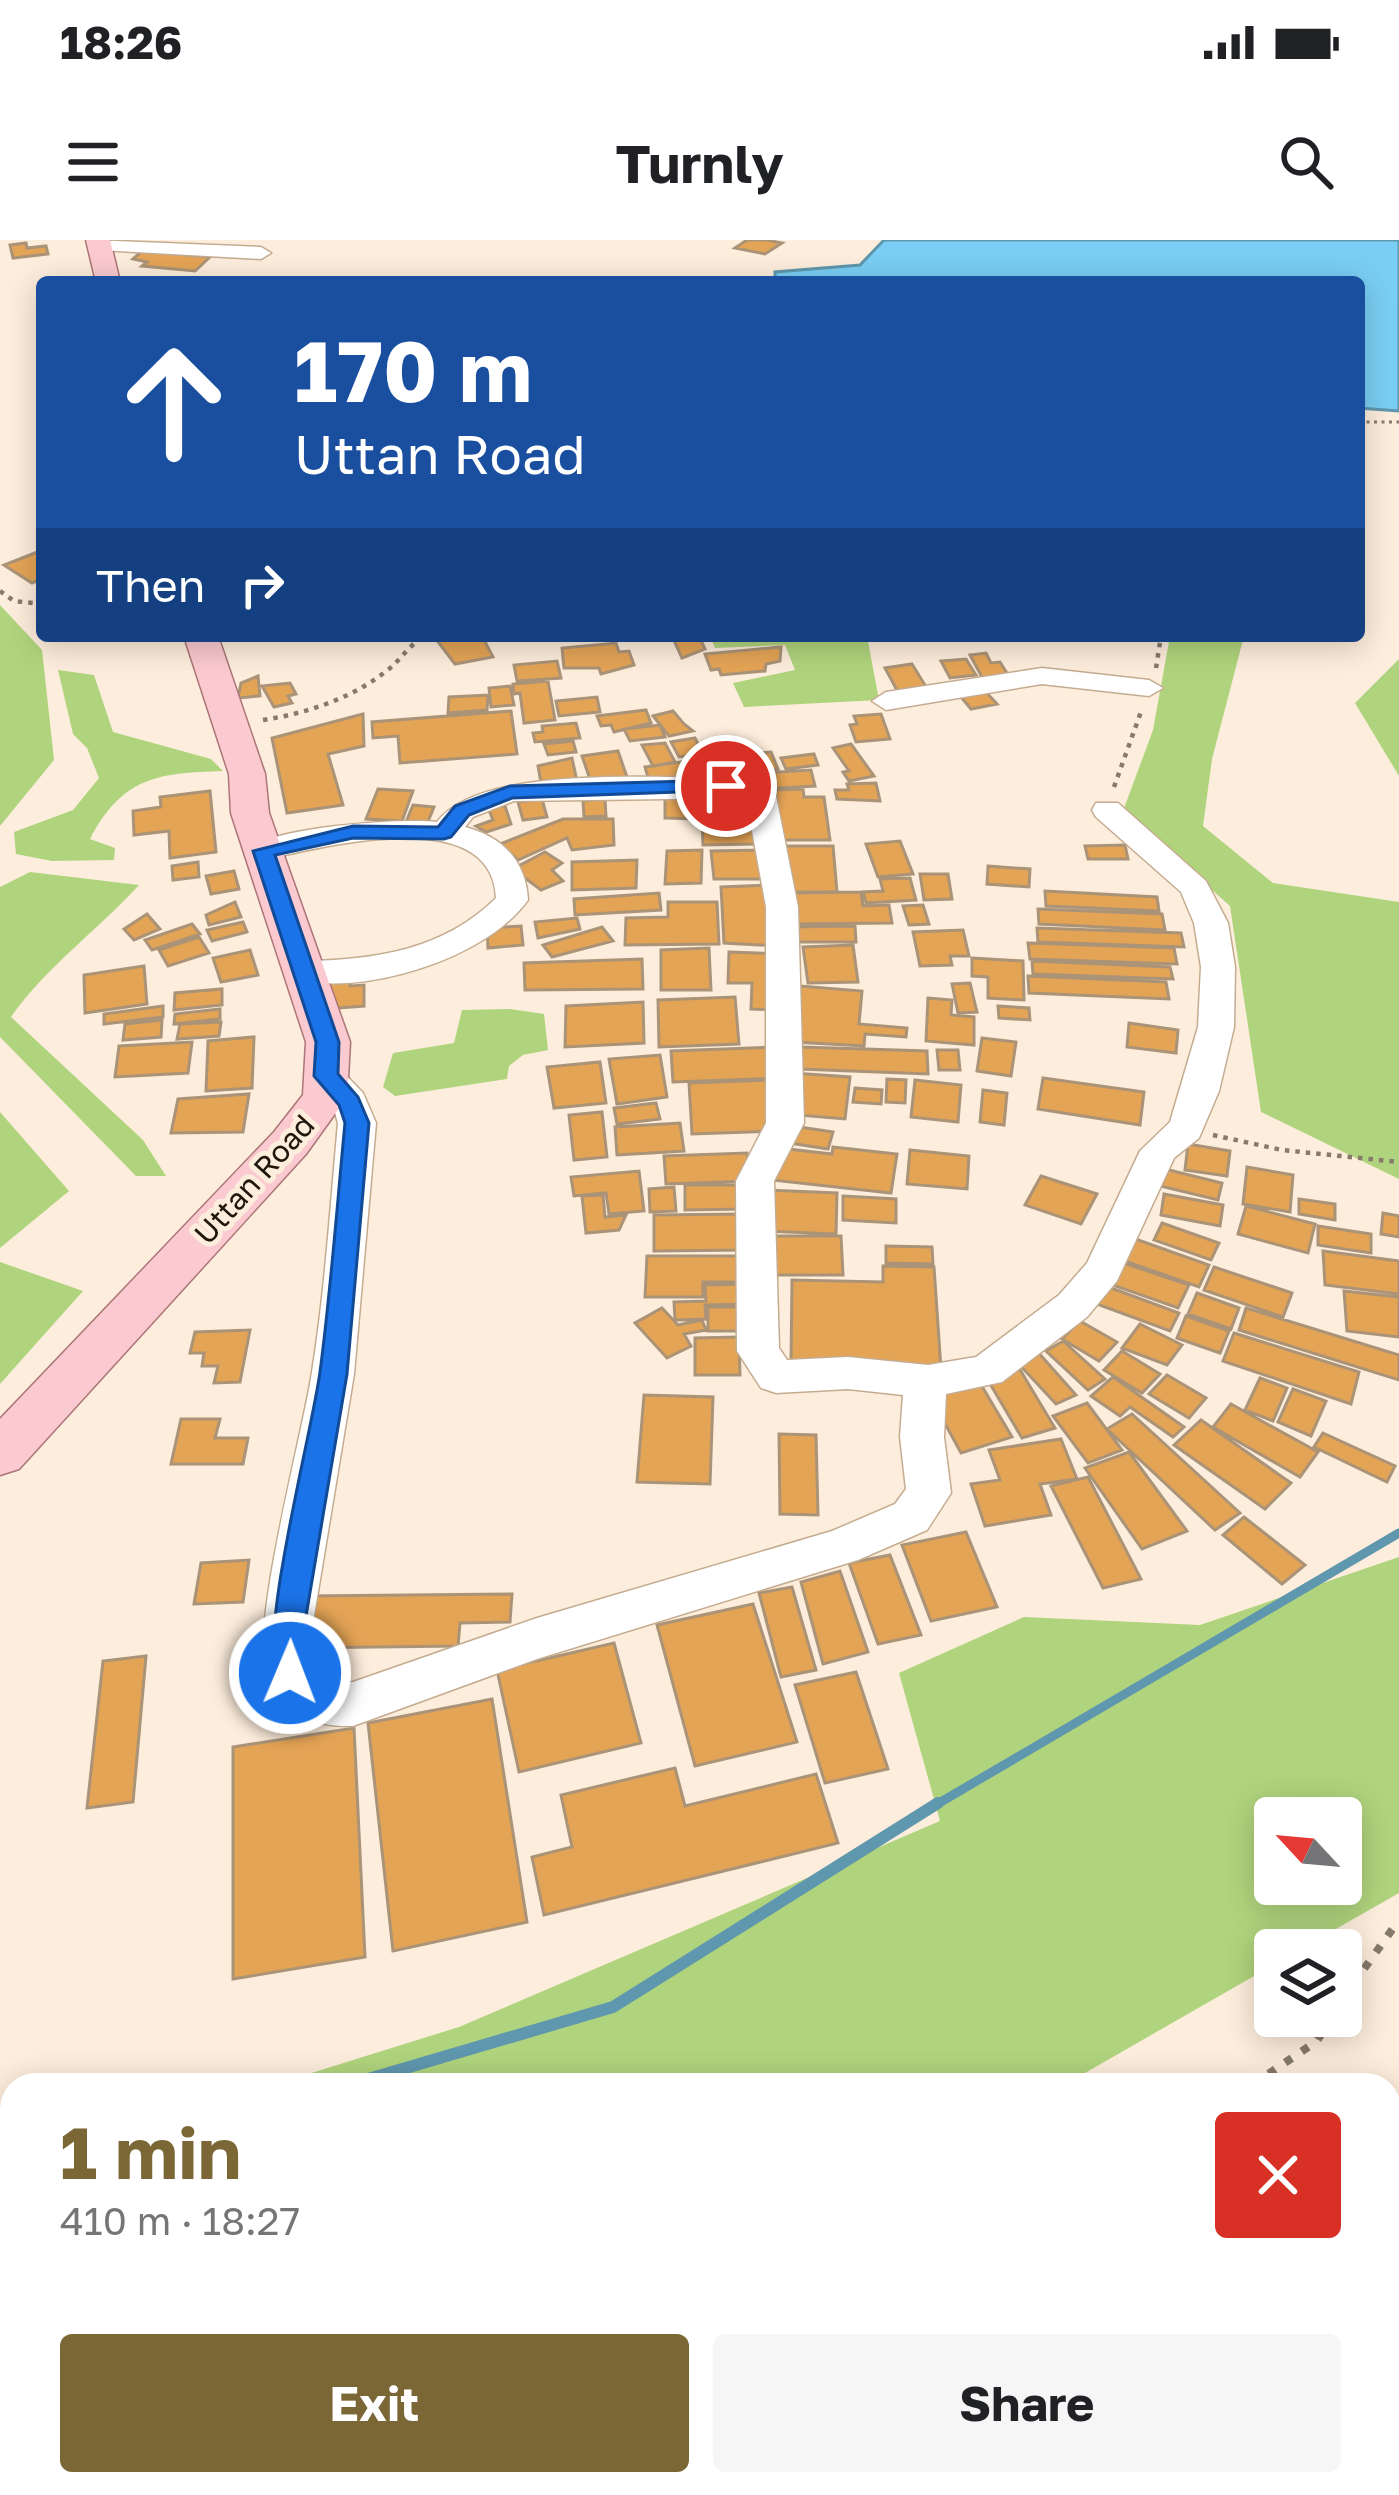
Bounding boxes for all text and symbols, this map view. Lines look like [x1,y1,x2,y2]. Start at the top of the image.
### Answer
text: 18:26 [60,15,182,69]
icon: menu [60,129,126,195]
icon: search [1273,129,1339,195]
text: Turnly [615,130,784,195]
text: 170 m [294,320,532,420]
icon: ahead [96,324,252,480]
text: Uttan Road [294,421,586,486]
icon: right [229,552,295,618]
text: Then [96,558,205,612]
pin [675,735,777,837]
icon: arrive [693,753,759,819]
street label: Uttan Road [186,1107,322,1251]
position arrow [227,1610,353,1736]
north arrow [1254,1797,1362,1905]
map controls [1254,1797,1362,2037]
button: layers [1254,1929,1362,2037]
text: 1 min [60,2108,241,2195]
button: close [1215,2112,1341,2238]
text: 410 m · 18:27 [60,2197,300,2244]
button: Exit [60,2334,689,2472]
button: Share [713,2334,1341,2472]

